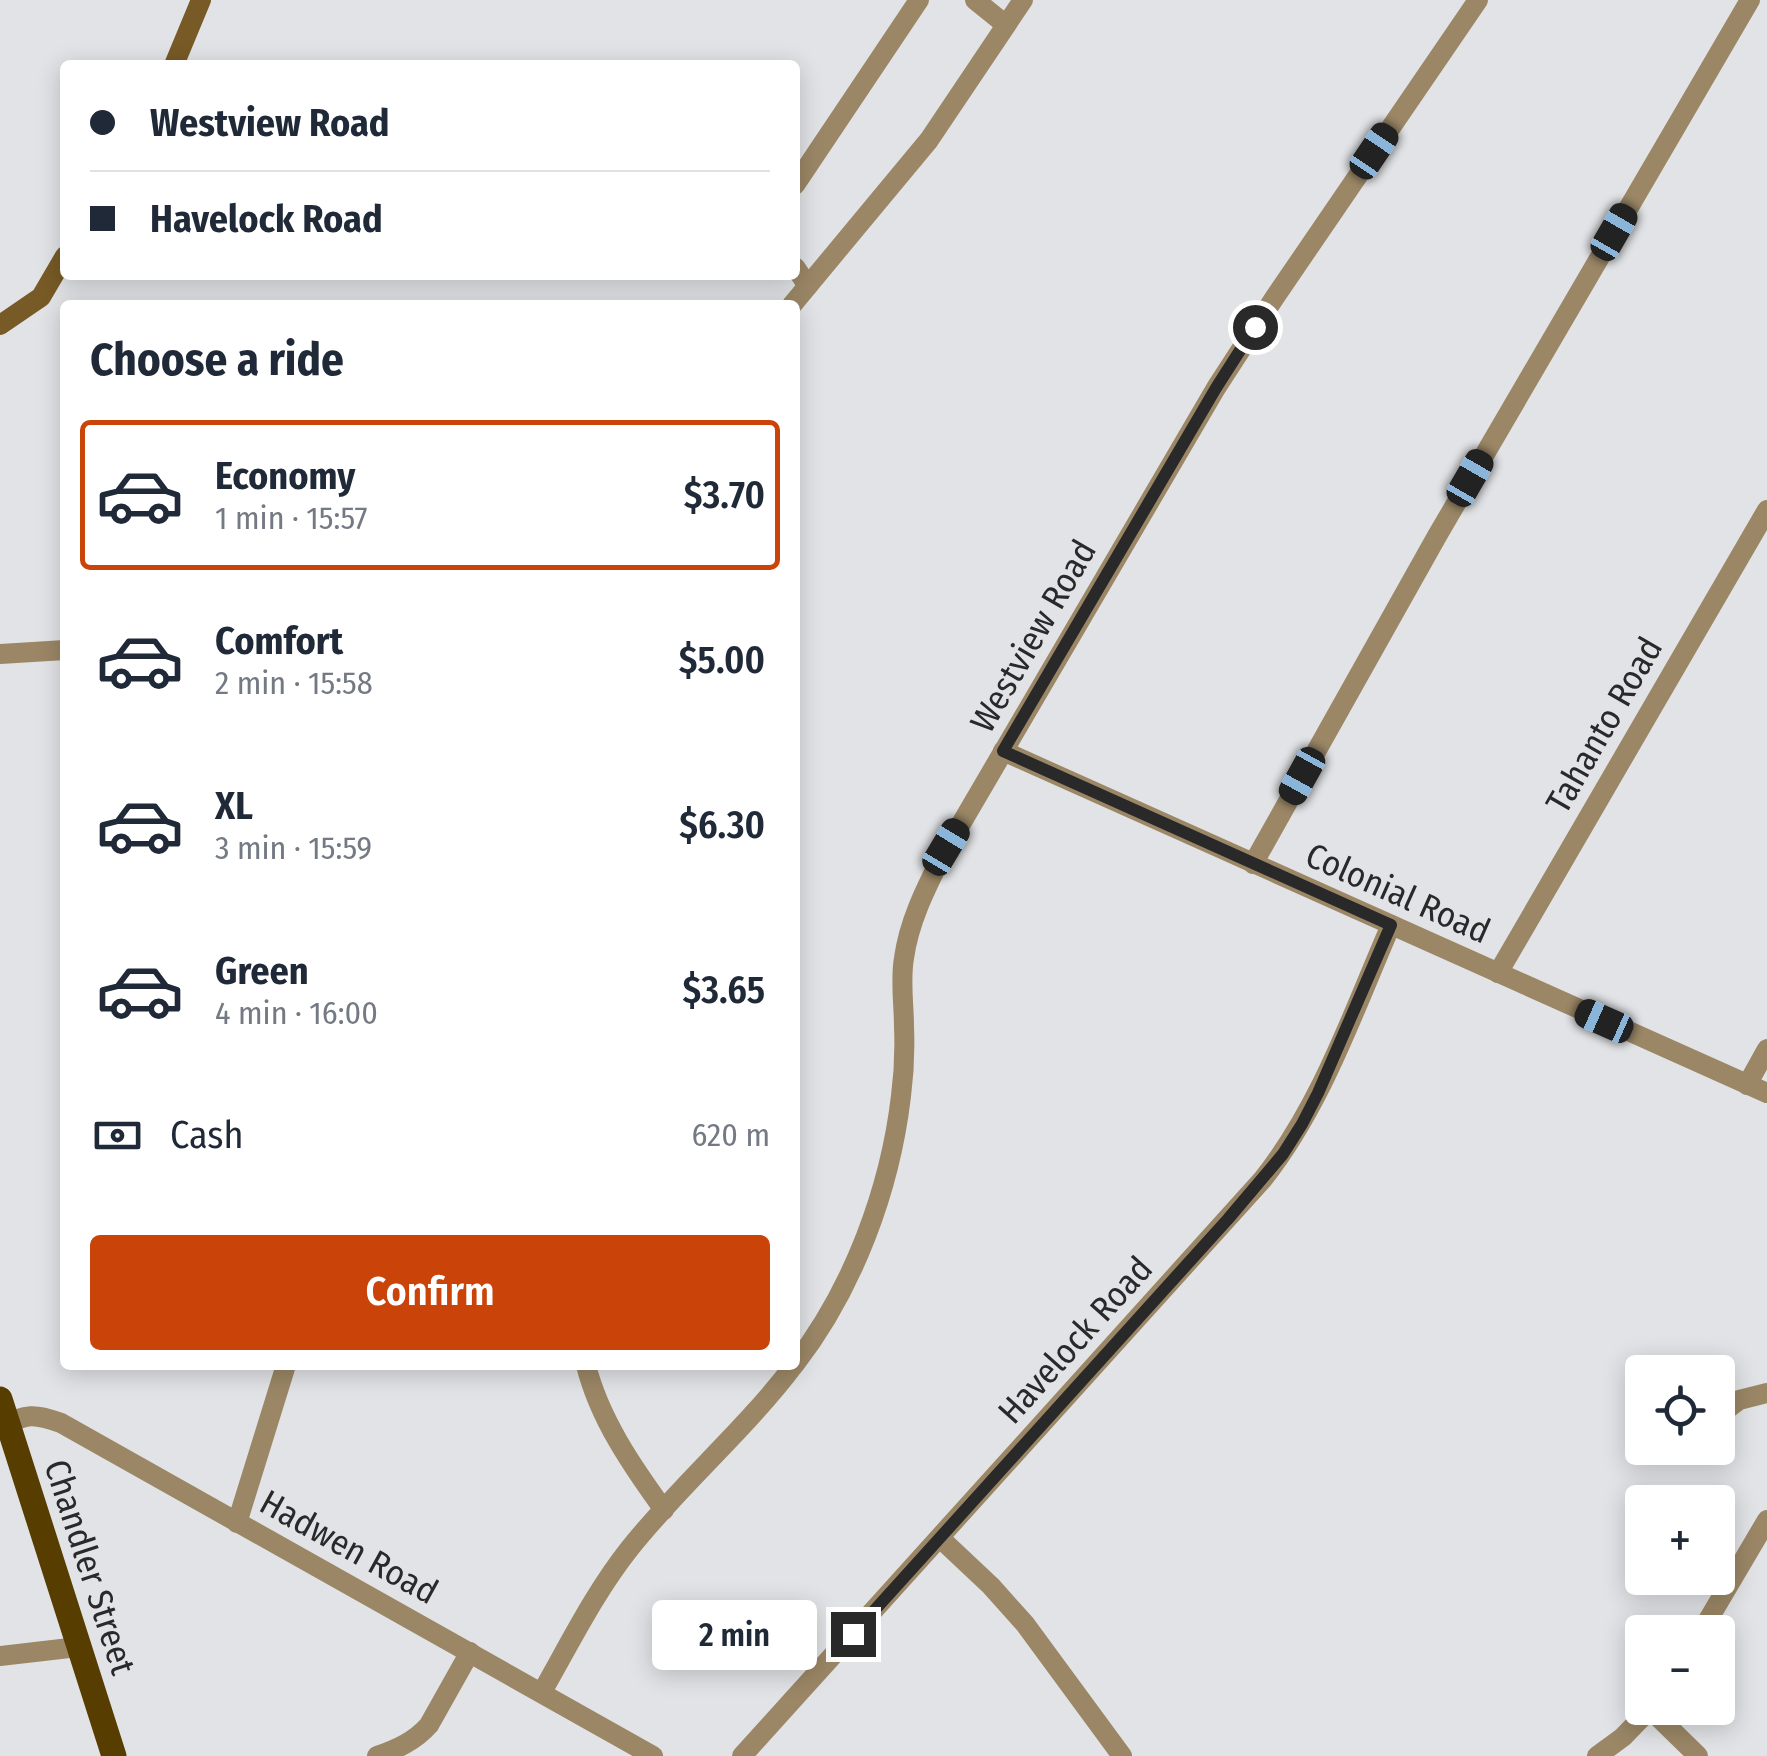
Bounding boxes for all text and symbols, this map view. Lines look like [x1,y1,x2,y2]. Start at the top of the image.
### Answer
text: Westview Road [150,100,389,146]
car [1345,118,1403,184]
text: Havelock Road [150,196,383,242]
car [1586,199,1642,265]
route start [1233,305,1278,350]
text: Choose a ride [90,333,344,387]
car [1442,445,1498,511]
icon: car [95,450,185,540]
text: Economy [215,453,355,499]
text: $3.70 [684,472,765,518]
text: 1 min · 15:57 [215,499,367,537]
street label: Westview Road [961,532,1105,740]
icon: car [95,615,185,705]
text: Comfort [215,618,343,664]
street label: Tahanto Road [1537,630,1671,820]
text: $5.00 [679,637,765,683]
text: 2 min · 15:58 [215,664,373,702]
car [1274,742,1330,810]
icon: car [95,780,185,870]
text: XL [215,783,253,829]
text: $6.30 [679,802,765,848]
car [918,814,974,880]
text: 3 min · 15:59 [215,829,372,867]
street label: Colonial Road [1299,834,1497,952]
icon: car [95,945,185,1035]
text: Green [215,948,309,994]
text: $3.65 [682,967,765,1013]
text: 4 min · 16:00 [215,994,378,1032]
car [1570,995,1638,1047]
icon: cash [90,1108,145,1163]
text: Cash [170,1112,244,1158]
text: 620 m [692,1116,770,1154]
button: Confirm [90,1235,770,1350]
street label: Havelock Road [989,1248,1161,1432]
map controls [1625,1355,1735,1725]
button: locate [1625,1355,1735,1465]
street label: Chandler Street [36,1454,145,1680]
street label: Hadwen Road [253,1481,445,1613]
button: + [1625,1485,1735,1595]
callout: 2 min [653,1599,818,1669]
route end [831,1612,876,1657]
button: − [1625,1615,1735,1725]
text: 2 min [699,1616,770,1654]

